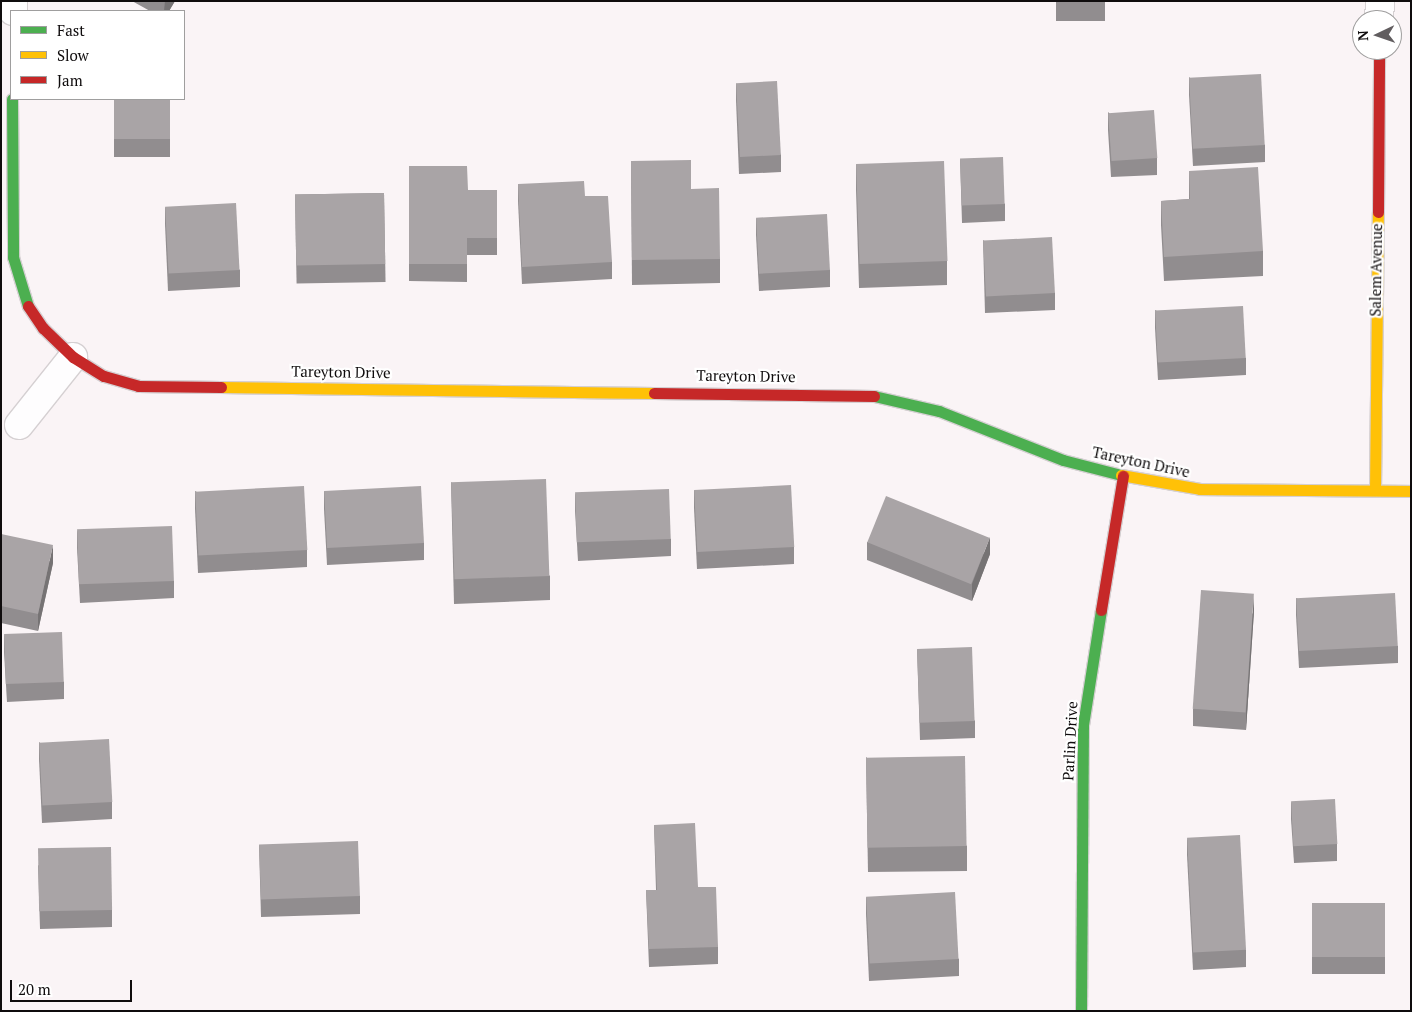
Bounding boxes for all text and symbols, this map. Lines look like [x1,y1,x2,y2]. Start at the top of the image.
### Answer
legend [10,10,185,100]
north arrow [1352,10,1402,60]
text: Fast [57,20,85,40]
text: N [1353,30,1372,42]
text: Slow [57,45,89,65]
text: Jam [57,70,83,90]
street label: Salem Avenue [1366,223,1386,317]
street label: Tareyton Drive [291,362,391,382]
street label: Tareyton Drive [696,366,796,386]
street label: Tareyton Drive [1091,443,1191,481]
street label: Parlin Drive [1059,701,1081,781]
scale bar [12,970,135,1002]
text: 20 m [18,979,51,999]

